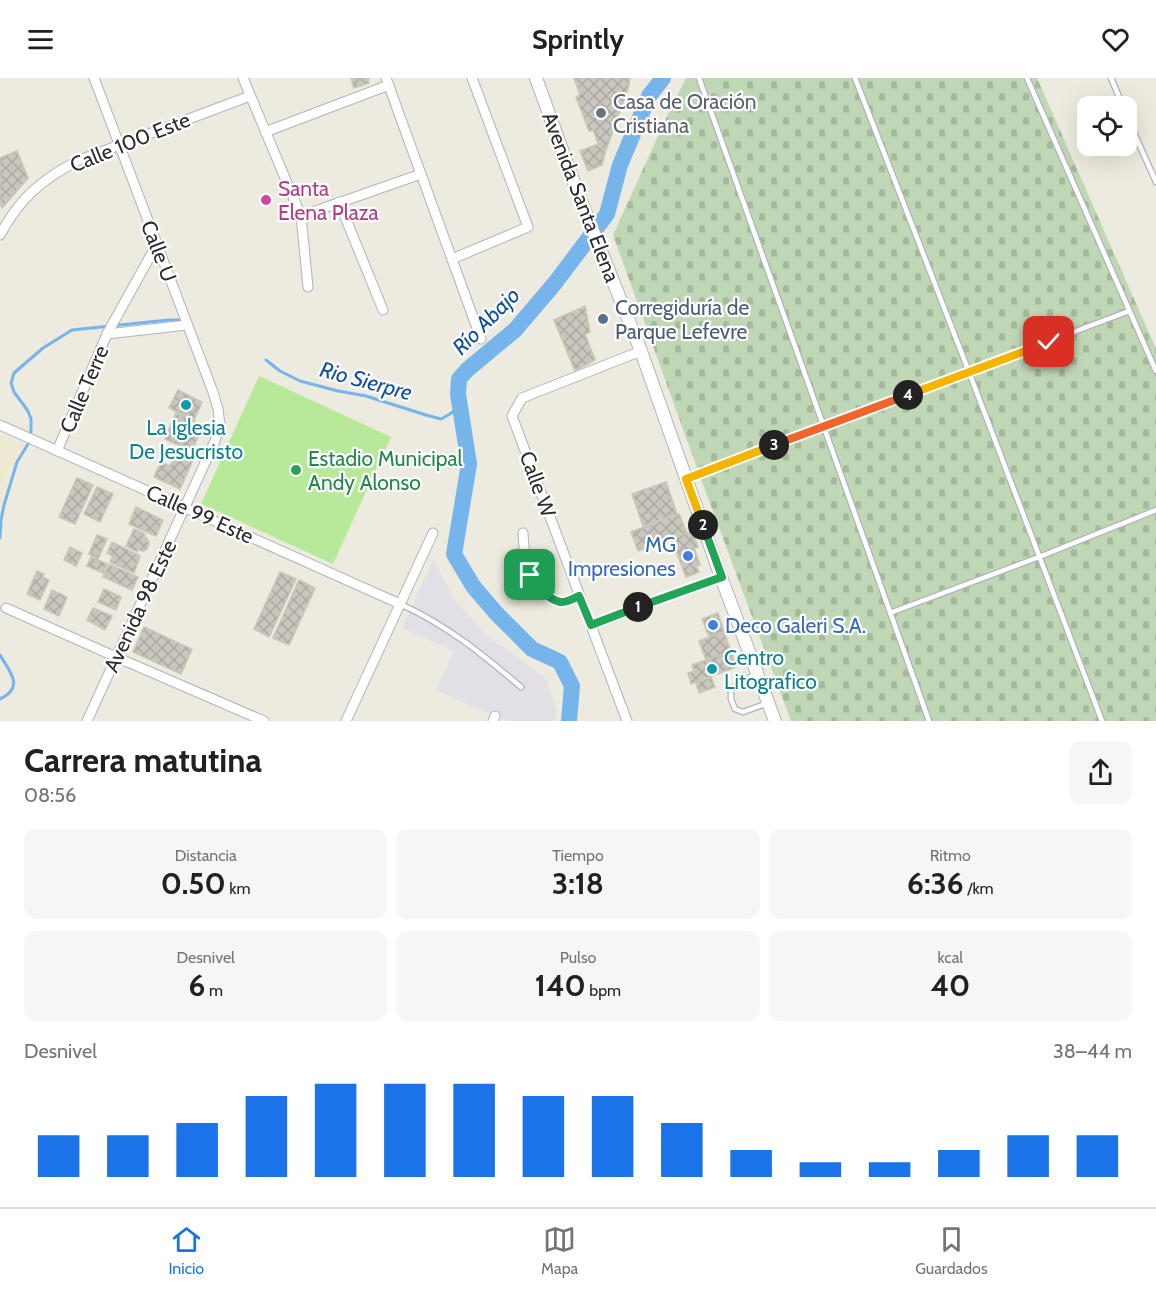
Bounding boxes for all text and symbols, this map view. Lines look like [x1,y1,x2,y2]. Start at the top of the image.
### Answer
icon: menu [24,23,57,56]
text: Sprintly [532,23,624,56]
icon: heart [1099,23,1132,56]
place label: Casa de Oración Cristiana [613,89,757,138]
map controls [1077,96,1137,156]
button: locate [1077,96,1137,156]
marker: Casa de Oración Cristiana [594,106,608,120]
street label: Calle 100 Este [66,107,194,177]
street label: Avenida Santa Elena [537,108,625,286]
place label: Santa Elena Plaza [278,176,379,225]
marker: Santa Elena Plaza [259,193,273,207]
street label: Calle U [136,217,182,285]
water label: Río Abajo [447,282,525,360]
place label: Corregiduría de Parque Lefevre [615,295,749,344]
marker: Corregiduría de Parque Lefevre [596,312,610,326]
pin [1023,316,1074,367]
icon: check [1032,325,1065,358]
street label: Calle Terre [54,341,114,436]
water label: Rio Sierpre [317,356,415,406]
pin: 4 [893,380,923,410]
text: 4 [903,385,913,404]
marker: La Iglesia De Jesucristo [179,398,193,412]
place label: La Iglesia De Jesucristo [129,415,243,464]
pin: 3 [759,430,789,460]
text: 3 [770,435,778,454]
place label: Estadio Municipal Andy Alonso [308,446,463,495]
street label: Calle W [515,448,561,520]
marker: Estadio Municipal Andy Alonso [289,463,303,477]
street label: Calle 99 Este [142,479,258,549]
pin: 2 [688,510,718,540]
text: 2 [699,515,707,534]
place label: MG Impresiones [568,532,676,581]
street label: Avenida 98 Este [98,536,182,676]
pin [504,549,555,600]
marker: MG Impresiones [681,549,695,563]
icon: arrive [513,558,546,591]
pin: 1 [623,592,653,622]
text: 1 [635,597,641,616]
place label: Deco Galeri S.A. [725,613,866,638]
marker: Deco Galeri S.A. [706,618,720,632]
place label: Centro Litografico [724,645,817,694]
marker: Centro Litografico [705,662,719,676]
text: Carrera matutina [24,740,262,780]
button: share [1069,741,1132,804]
text: 08:56 [24,783,76,807]
text: Distancia [175,846,237,865]
text: Tiempo [552,846,604,865]
text: Ritmo [930,846,971,865]
text: 0.50 [161,865,226,902]
text: 3:18 [552,865,604,902]
text: 6:36 [907,865,964,902]
text: km [226,879,250,898]
text: /km [964,879,994,898]
text: Desnivel [176,948,235,967]
text: Pulso [560,948,596,967]
text: kcal [938,948,963,967]
text: 6 [188,967,205,1004]
text: 140 [535,967,586,1004]
text: 40 [930,967,970,1004]
text: m [205,981,223,1000]
text: bpm [586,981,621,1000]
text: Desnivel [24,1039,97,1063]
text: 38–44 m [1053,1039,1132,1063]
tab: Inicio [168,1223,204,1278]
tab: Mapa [541,1223,578,1278]
tab: Guardados [915,1223,988,1278]

